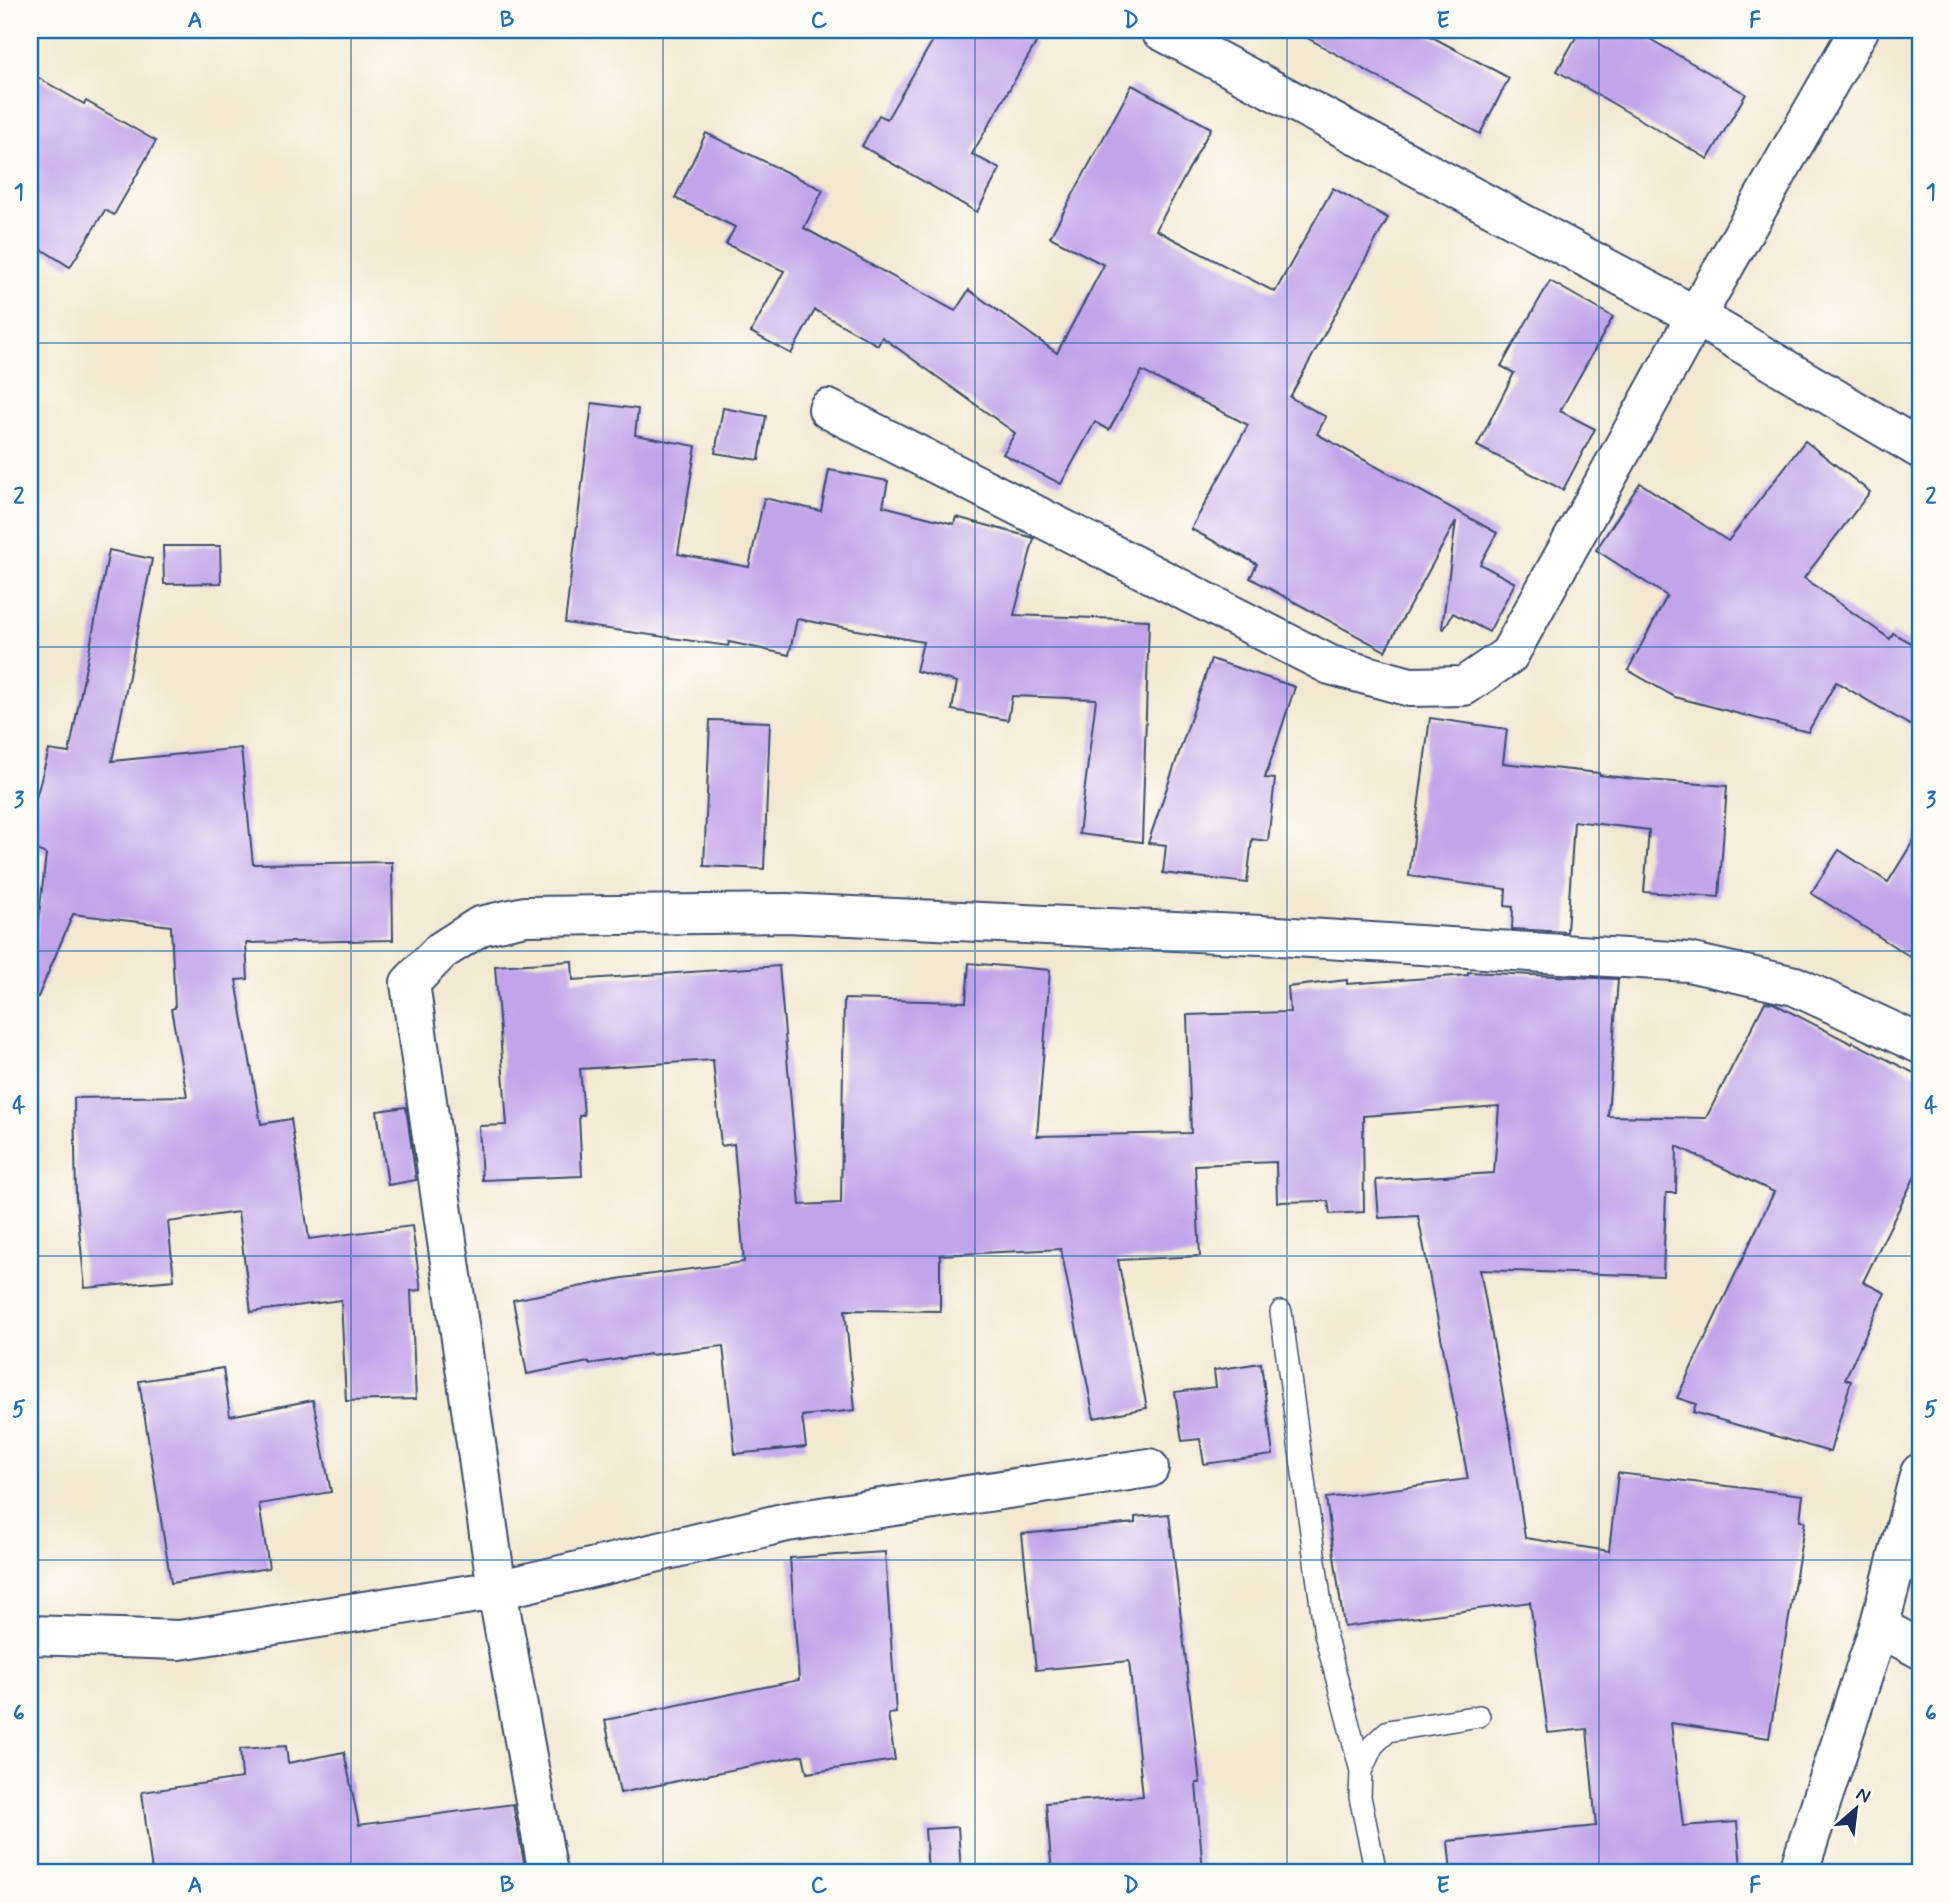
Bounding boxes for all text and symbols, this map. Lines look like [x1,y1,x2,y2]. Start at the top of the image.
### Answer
text: A [187,6,203,36]
text: B [500,6,515,36]
text: C [811,6,828,36]
text: D [1123,6,1139,36]
text: E [1436,6,1450,36]
text: F [1749,6,1761,36]
text: 1 [14,178,24,208]
text: 1 [1926,178,1936,208]
text: 2 [13,482,25,512]
text: 2 [1925,482,1937,512]
text: 3 [14,786,25,816]
text: 3 [1926,786,1937,816]
text: 4 [12,1091,26,1121]
text: 4 [1924,1091,1938,1121]
text: 5 [12,1395,26,1425]
text: 5 [1924,1395,1938,1425]
text: 6 [13,1699,25,1729]
text: 6 [1925,1699,1937,1729]
north arrow [1820,1773,1890,1843]
text: N [1852,1781,1875,1809]
text: A [187,1871,203,1901]
text: B [500,1871,515,1901]
text: C [811,1871,828,1901]
text: D [1123,1871,1139,1901]
text: E [1436,1871,1450,1901]
text: F [1749,1871,1761,1901]

